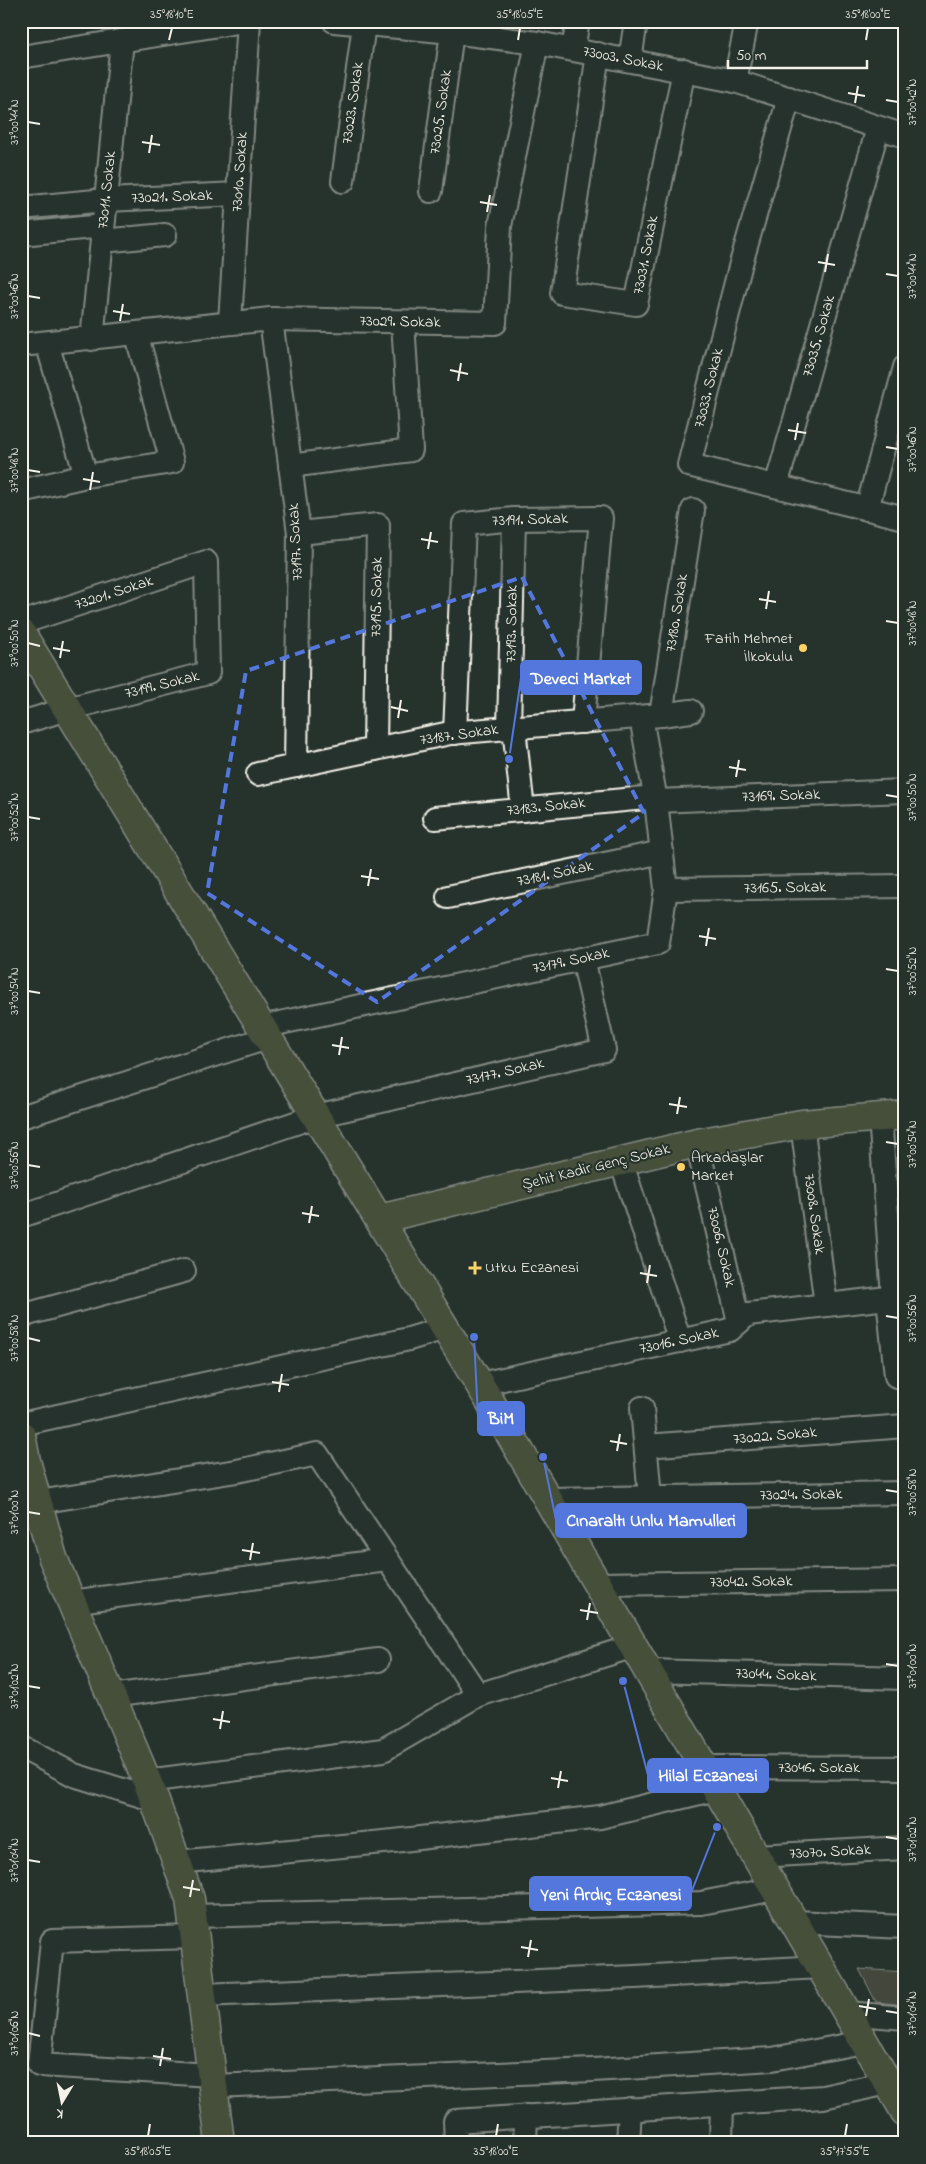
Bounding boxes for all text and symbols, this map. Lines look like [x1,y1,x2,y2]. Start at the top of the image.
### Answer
text: 35°18'10"E [150,6,194,24]
text: 35°18'05"E [497,6,543,24]
text: 35°18'00"E [845,6,891,24]
scale bar [728,38,867,70]
street label: 73003. Sokak [581,39,666,79]
text: 50 m [736,45,767,67]
street label: 73023. Sokak [335,59,371,146]
street label: 73025. Sokak [423,67,459,156]
text: 37°00'42"N [904,79,922,125]
text: 37°00'44"N [6,99,24,145]
street label: 73010. Sokak [225,130,255,213]
street label: 73011. Sokak [91,149,123,230]
street label: 73021. Sokak [131,184,214,210]
street label: 73031. Sokak [627,213,666,296]
text: 37°00'44"N [904,253,922,299]
text: 37°00'46"N [6,273,24,319]
street label: 73035. Sokak [796,291,842,380]
street label: 73029. Sokak [359,309,442,335]
street label: 73033. Sokak [688,345,731,430]
text: 37°00'46"N [904,426,922,472]
text: 37°00'48"N [6,447,24,493]
street label: 73197. Sokak [282,502,310,581]
street label: 73191. Sokak [491,507,569,533]
street label: 73195. Sokak [364,556,390,637]
street label: 73201. Sokak [72,569,157,617]
street label: 73180. Sokak [659,571,695,654]
street label: 73193. Sokak [499,584,525,663]
text: 37°00'48"N [904,600,922,646]
text: 37°00'50"N [6,619,24,667]
place label: Fatih Mehmet İlkokulu [704,627,794,669]
marker: Fatih Mehmet İlkokulu [797,642,809,654]
callout: Deveci Market [521,661,641,694]
street label: 73199. Sokak [122,664,203,706]
text: Deveci Market [530,667,632,693]
street label: 73187. Sokak [418,717,501,752]
text: 37°00'50"N [904,773,922,821]
street label: 73169. Sokak [742,783,821,809]
street label: 73183. Sokak [505,791,587,823]
text: 37°00'52"N [6,793,24,841]
street label: 73181. Sokak [515,854,596,894]
street label: 73165. Sokak [744,875,827,901]
street label: 73179. Sokak [530,941,612,981]
text: 37°00'52"N [904,947,922,995]
text: 37°00'54"N [6,967,24,1015]
street label: 73177. Sokak [464,1051,547,1093]
text: 37°00'54"N [904,1120,922,1168]
street label: Şehit Kadir Genç Sokak [520,1137,673,1197]
text: 37°00'56"N [6,1141,24,1189]
place label: Arkadaşlar Market [691,1146,764,1188]
marker: Arkadaşlar Market [675,1161,687,1173]
street label: 73008. Sokak [796,1172,832,1257]
street label: 73006. Sokak [700,1204,742,1291]
place label: Utku Eczanesi [485,1256,579,1280]
marker: Utku Eczanesi [469,1262,481,1274]
text: 37°00'56"N [904,1294,922,1342]
text: 37°00'58"N [6,1314,24,1362]
street label: 73016. Sokak [637,1321,722,1361]
callout: BiM [478,1402,524,1435]
text: BiM [487,1407,514,1433]
street label: 73022. Sokak [732,1420,819,1452]
text: 37°00'58"N [904,1468,922,1516]
street label: 73024. Sokak [759,1482,844,1508]
text: 37°01'00"N [6,1490,24,1534]
callout: Cınaraltı Unlu Mamulleri [556,1504,746,1537]
text: Cınaraltı Unlu Mamulleri [566,1509,736,1535]
street label: 73042. Sokak [709,1569,794,1595]
text: 37°01'00"N [904,1644,922,1688]
street label: 73044. Sokak [735,1662,818,1688]
text: 37°01'02"N [6,1663,24,1709]
street label: 73046. Sokak [778,1756,861,1780]
callout: Hilal Eczanesi [648,1759,768,1792]
text: Hilal Eczanesi [658,1764,758,1790]
text: 37°01'02"N [904,1816,922,1862]
text: 37°01'04"N [6,1838,24,1882]
street label: 73070. Sokak [789,1838,872,1866]
callout: Yeni Ardıç Eczanesi [530,1877,691,1910]
text: Yeni Ardıç Eczanesi [540,1883,681,1909]
text: 37°01'04"N [904,1991,922,2035]
text: 37°01'06"N [6,2011,24,2055]
north arrow [38,2076,88,2126]
text: K [54,2102,65,2124]
text: 35°18'05"E [125,2143,171,2161]
text: 35°18'00"E [473,2143,519,2161]
text: 35°17'55"E [821,2143,869,2161]

